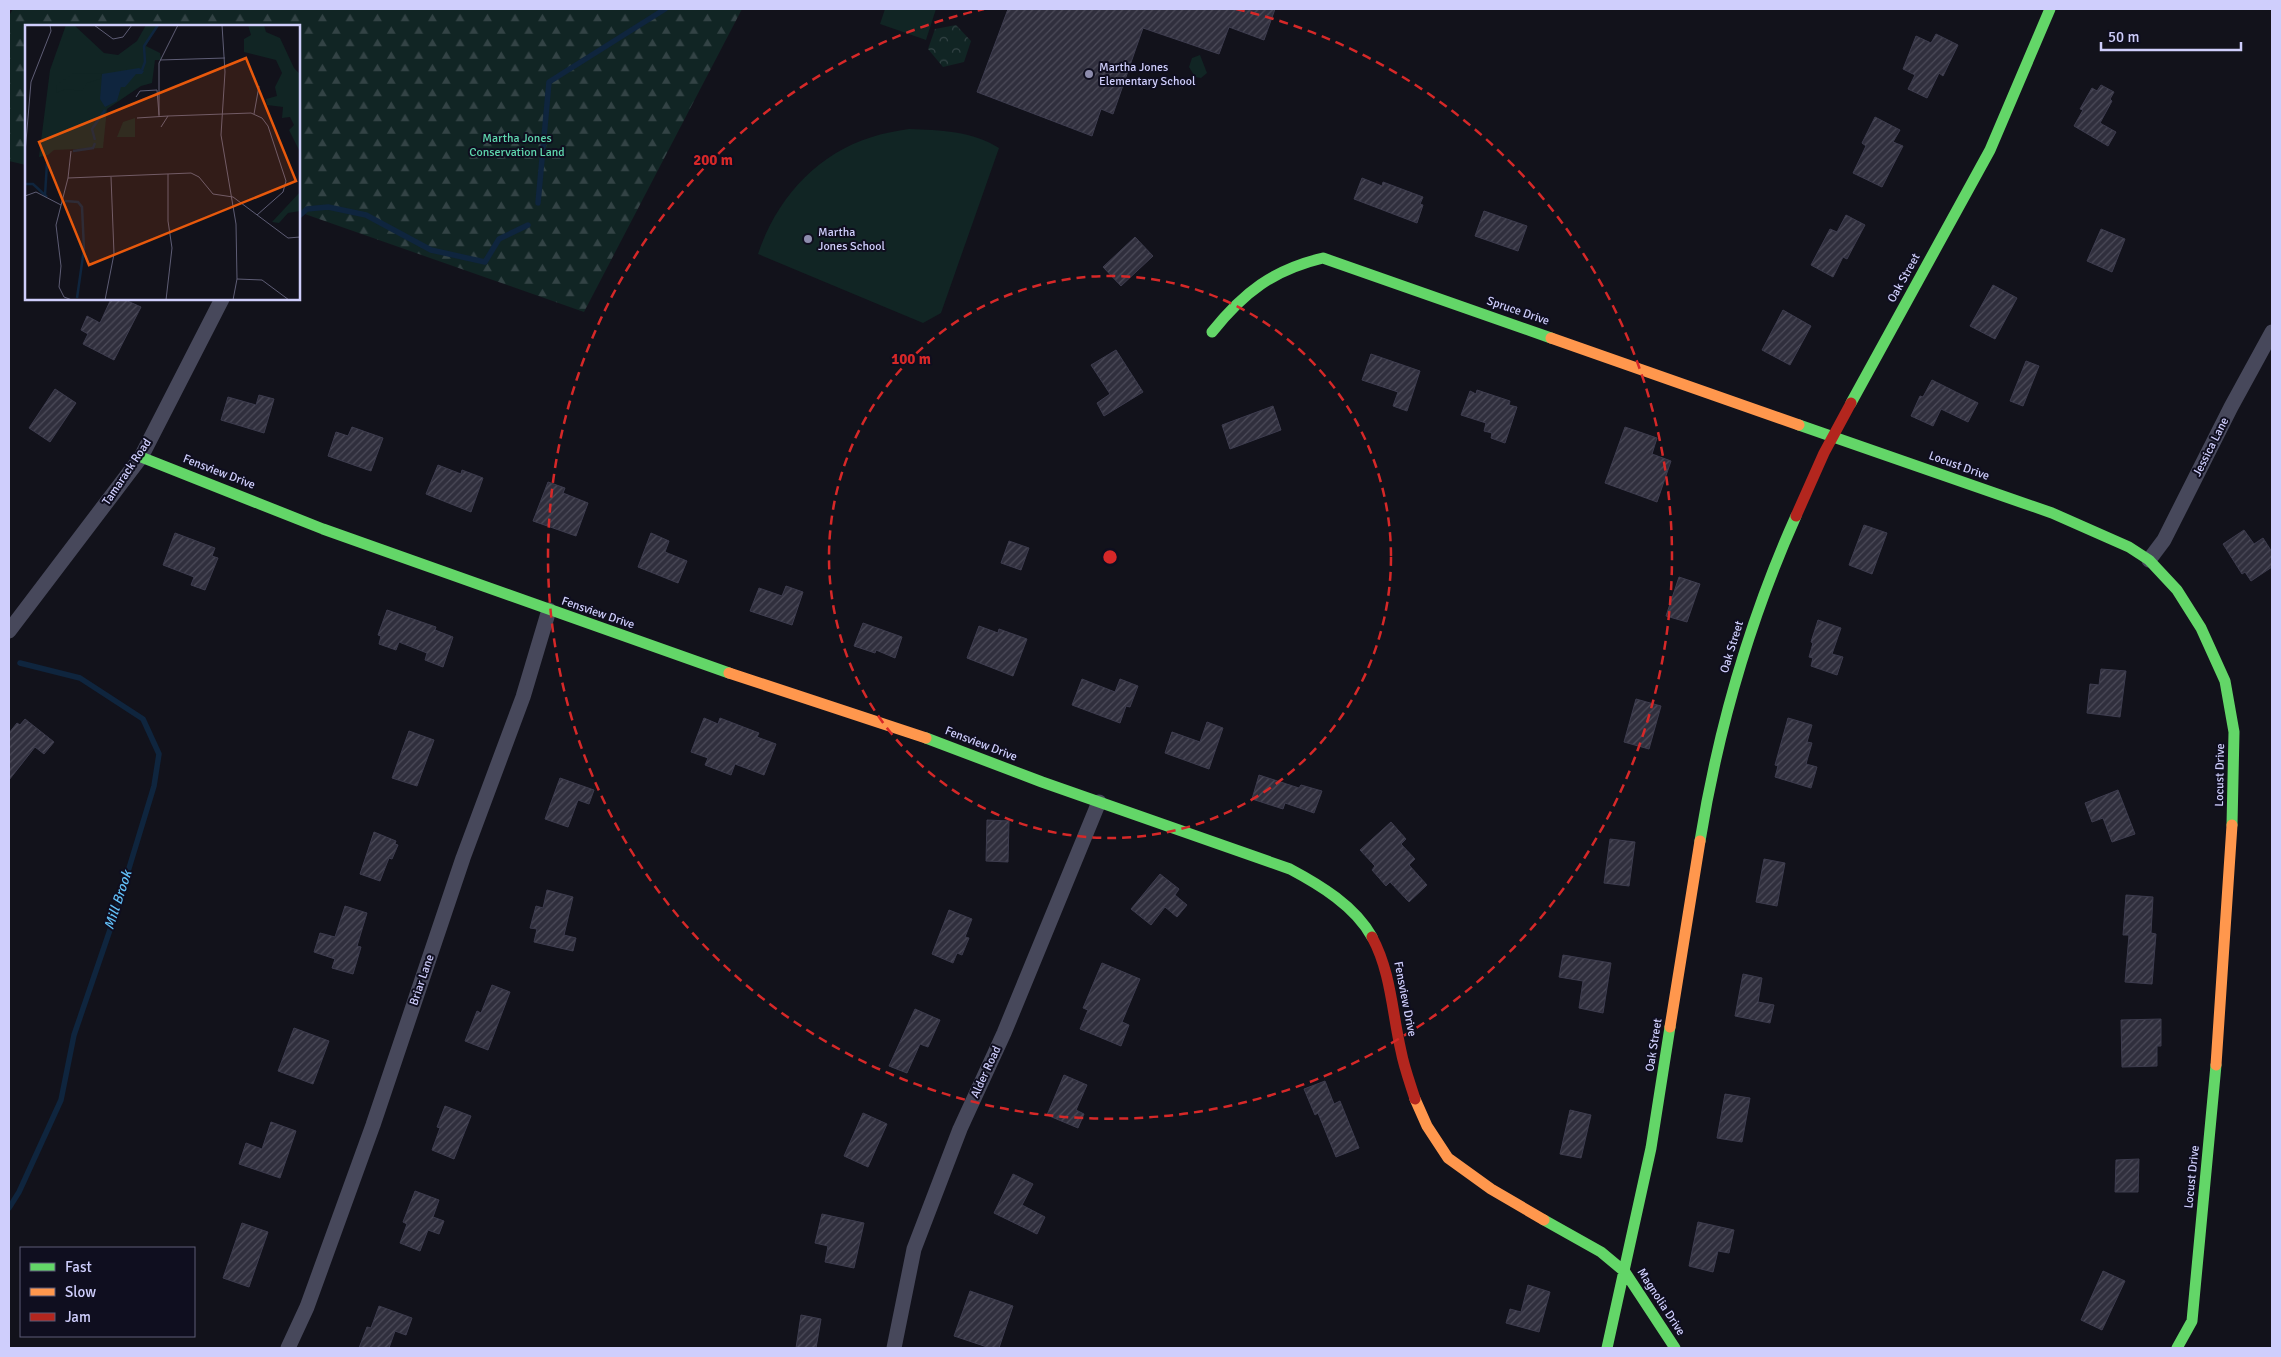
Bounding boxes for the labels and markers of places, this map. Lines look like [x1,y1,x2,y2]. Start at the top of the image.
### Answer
place label: Martha Jones Elementary School [1099,60,1196,89]
marker: Martha Jones Elementary School [1083,68,1095,80]
place label: Martha Jones School [818,225,885,254]
marker: Martha Jones School [802,233,814,245]
centre of rings [1101,548,1119,566]

